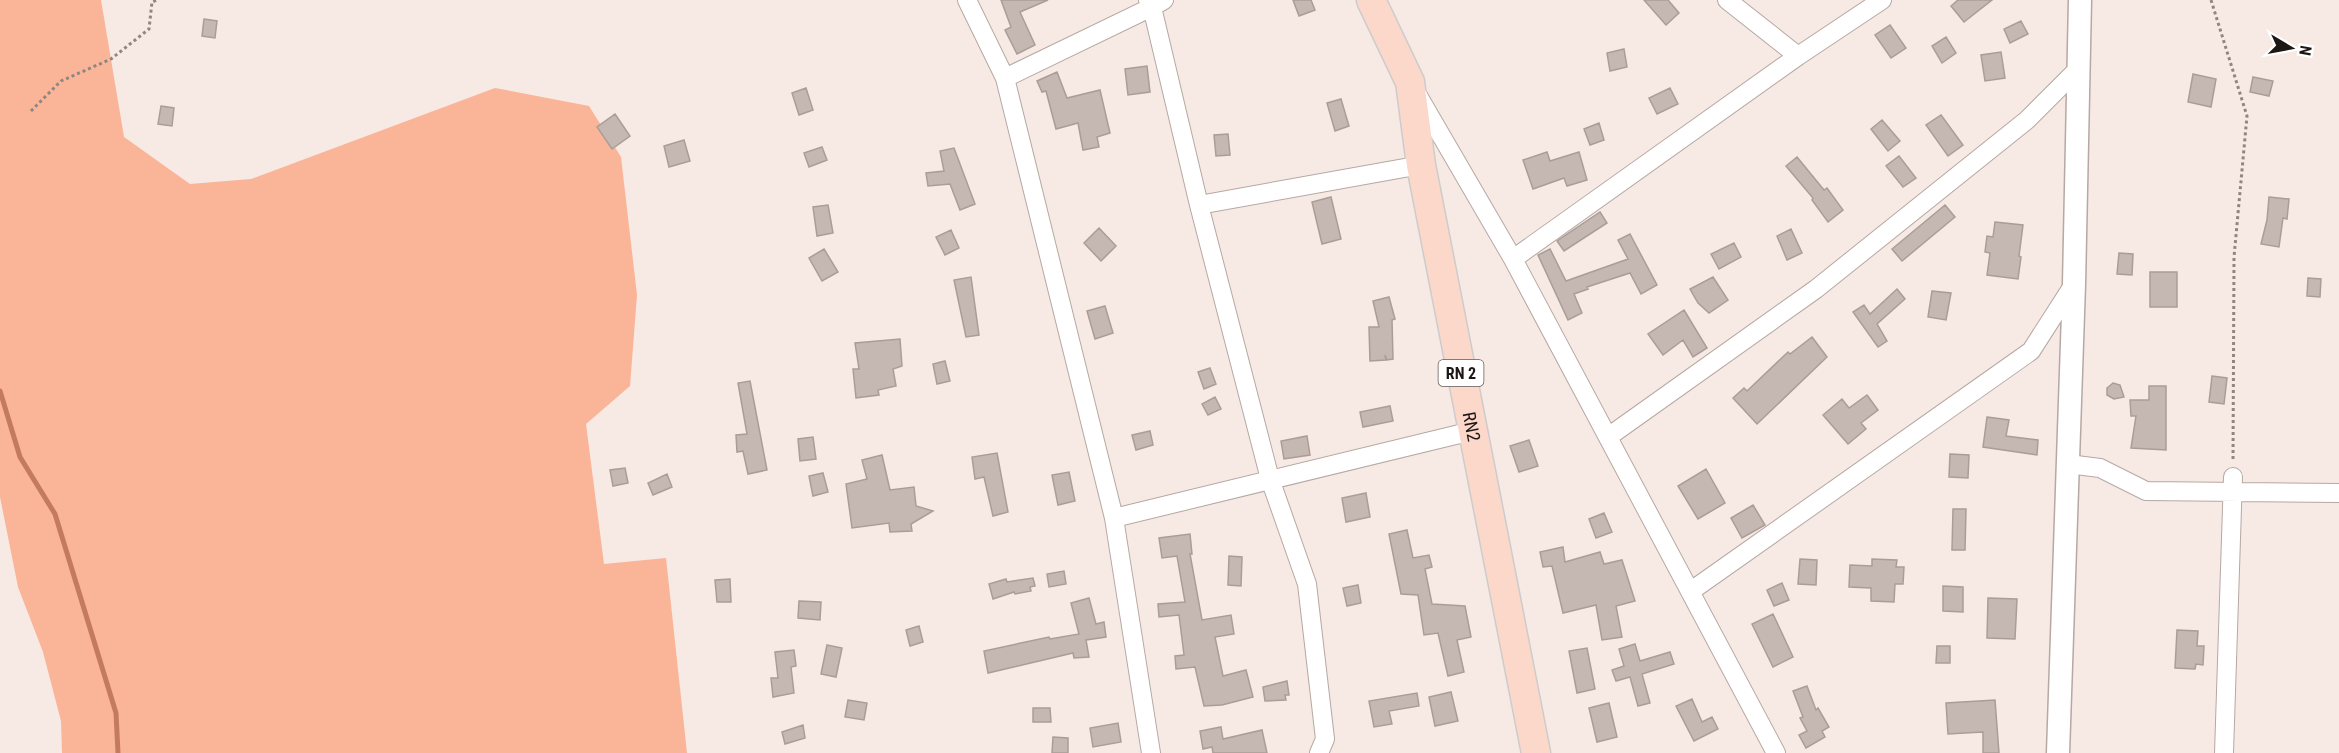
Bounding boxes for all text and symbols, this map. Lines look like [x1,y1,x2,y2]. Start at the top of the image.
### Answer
north arrow [2261,18,2321,78]
text: N [2295,44,2315,57]
road number: RN 2 [1438,360,1484,386]
street label: RN2 [1459,410,1485,443]

